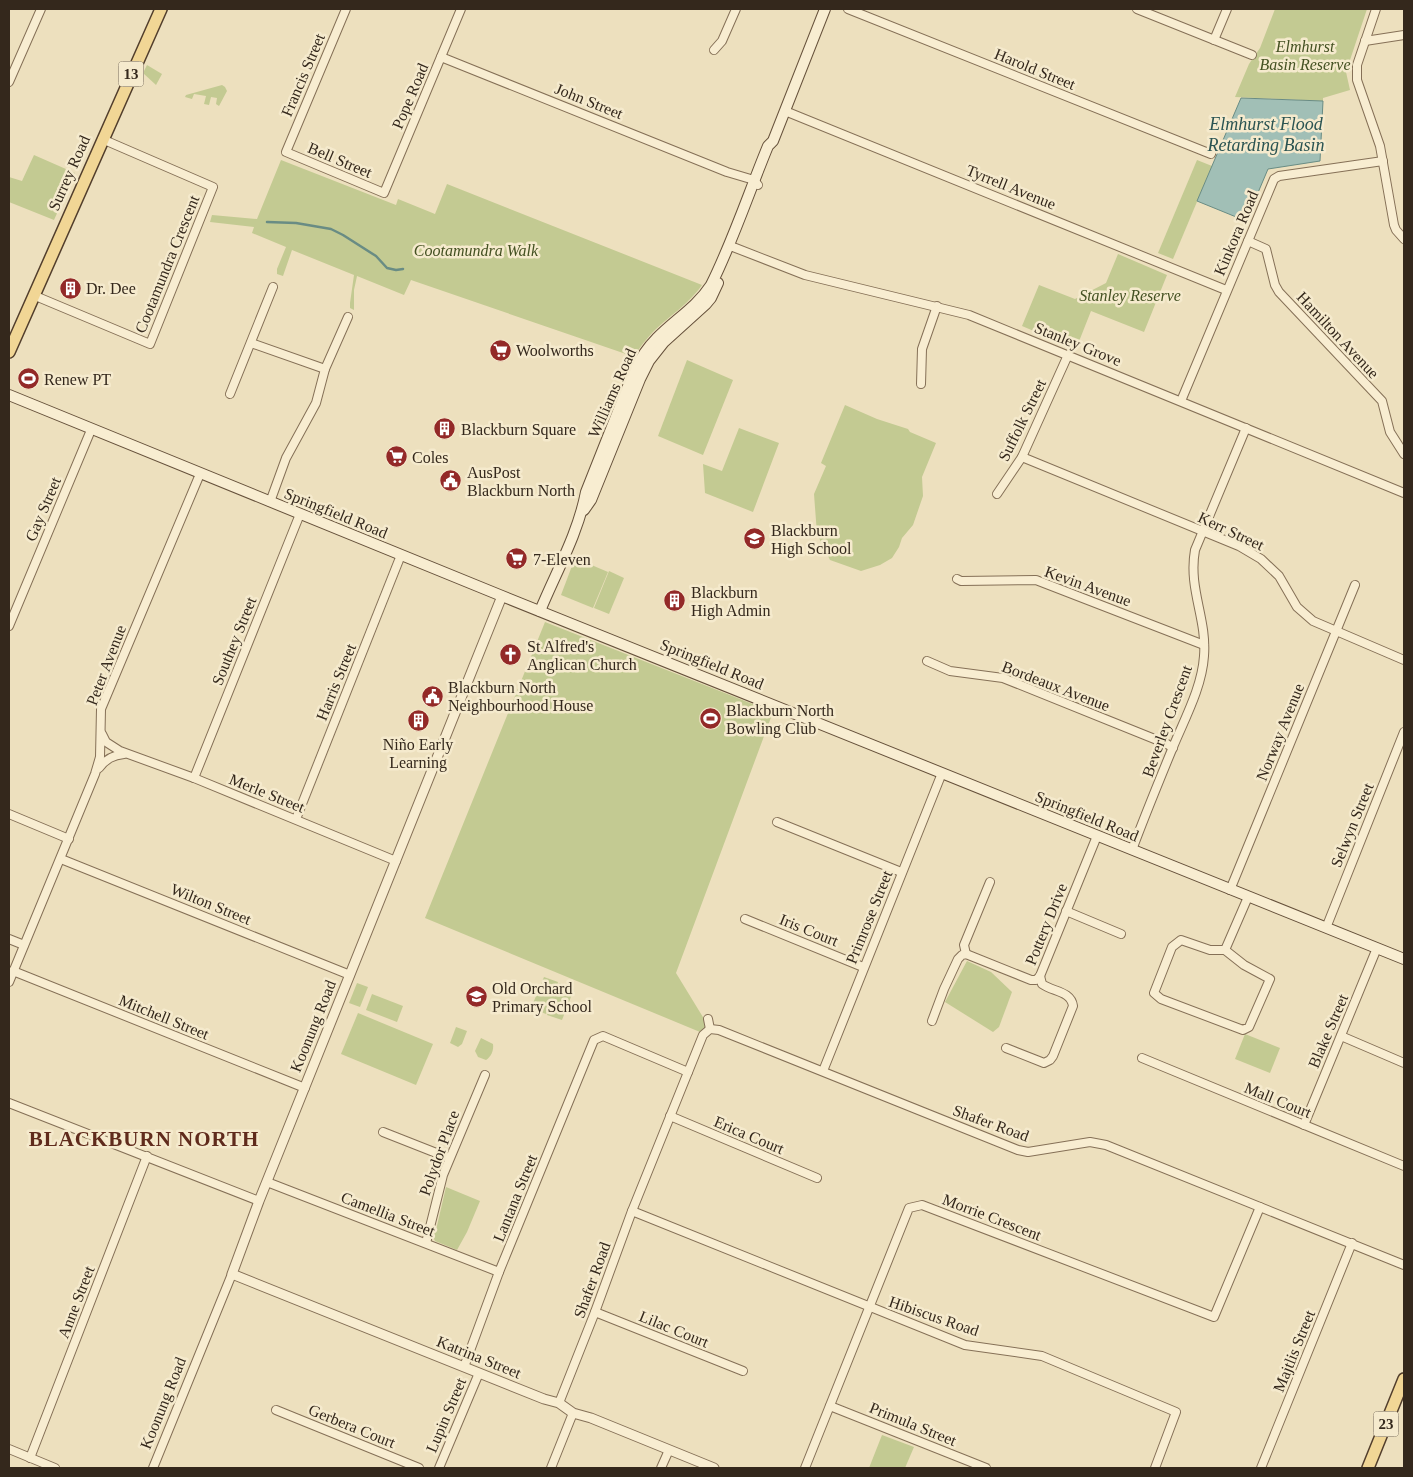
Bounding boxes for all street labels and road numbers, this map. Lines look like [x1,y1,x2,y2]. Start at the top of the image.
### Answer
street label: Francis Street [278,30,328,119]
street label: Harold Street [992,45,1078,93]
street label: Pope Road [389,61,432,132]
road number: 13 [118,62,144,86]
street label: John Street [553,80,626,122]
street label: Surrey Road [45,133,94,214]
street label: Bell Street [305,139,375,181]
street label: Tyrrell Avenue [963,161,1058,214]
street label: Kinkora Road [1211,188,1261,278]
street label: Cootamundra Crescent [132,192,203,335]
street label: Hamilton Avenue [1294,288,1382,382]
street label: Stanley Grove [1032,319,1124,370]
street label: Williams Road [585,346,639,440]
street label: Suffolk Street [995,376,1049,464]
street label: Gay Street [22,474,65,544]
street label: Springfield Road [282,485,390,542]
street label: Kerr Street [1195,508,1267,554]
street label: Kevin Avenue [1042,562,1134,610]
street label: Southey Street [209,594,261,688]
street label: Peter Avenue [83,622,129,708]
street label: Springfield Road [658,636,766,693]
street label: Harris Street [313,641,359,723]
street label: Bordeaux Avenue [1000,658,1112,714]
street label: Beverley Crescent [1139,662,1196,780]
street label: Norway Avenue [1253,681,1308,783]
street label: Merle Street [227,770,308,816]
street label: Selwyn Street [1327,780,1378,870]
street label: Springfield Road [1033,788,1141,845]
street label: Primrose Street [843,867,896,966]
street label: Wilton Street [168,880,254,928]
street label: Pottery Drive [1022,881,1071,968]
street label: Iris Court [777,911,841,950]
street label: Koonung Road [287,978,340,1075]
street label: Mitchell Street [117,991,212,1043]
street label: Blake Street [1305,991,1351,1071]
street label: Mall Court [1242,1079,1314,1121]
street label: Shafer Road [951,1101,1031,1145]
street label: Polydor Place [416,1108,463,1198]
street label: Erica Court [712,1113,787,1158]
street label: Lantana Street [490,1151,540,1244]
street label: Camellia Street [339,1188,438,1240]
street label: Morrie Crescent [940,1190,1044,1244]
street label: Shafer Road [570,1240,614,1320]
street label: Anne Street [54,1263,98,1341]
street label: Hibiscus Road [887,1293,981,1339]
street label: Lilac Court [637,1307,712,1351]
street label: Majtlis Street [1270,1307,1319,1395]
street label: Katrina Street [434,1332,524,1382]
street label: Koonung Road [137,1355,190,1452]
street label: Lupin Street [423,1375,470,1455]
street label: Primula Street [867,1399,959,1449]
street label: Gerbera Court [306,1401,398,1451]
road number: 23 [1374,1412,1398,1436]

